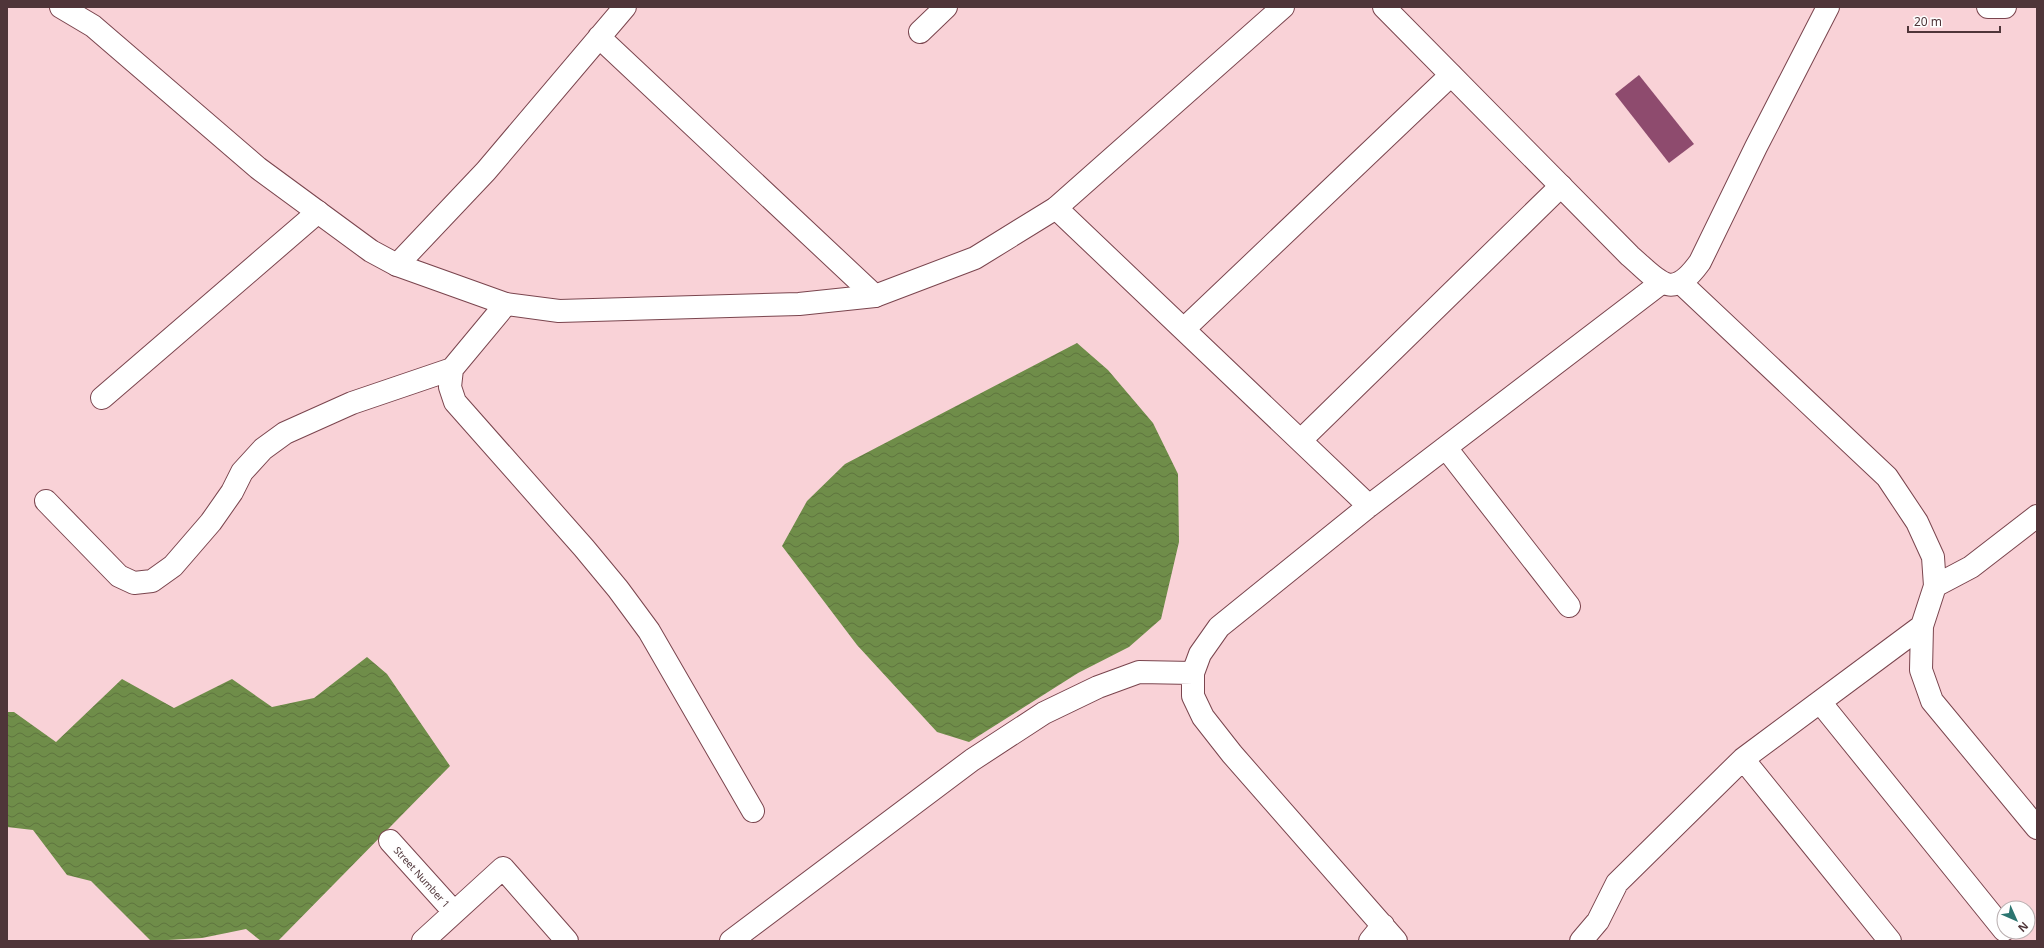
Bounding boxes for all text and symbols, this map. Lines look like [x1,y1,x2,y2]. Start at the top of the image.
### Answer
scale bar [1908,8,2000,34]
text: 20 m [1914,13,1942,30]
street label: Street Number 1 [391,843,453,911]
north arrow [1996,900,2036,940]
text: N [2015,919,2032,936]

